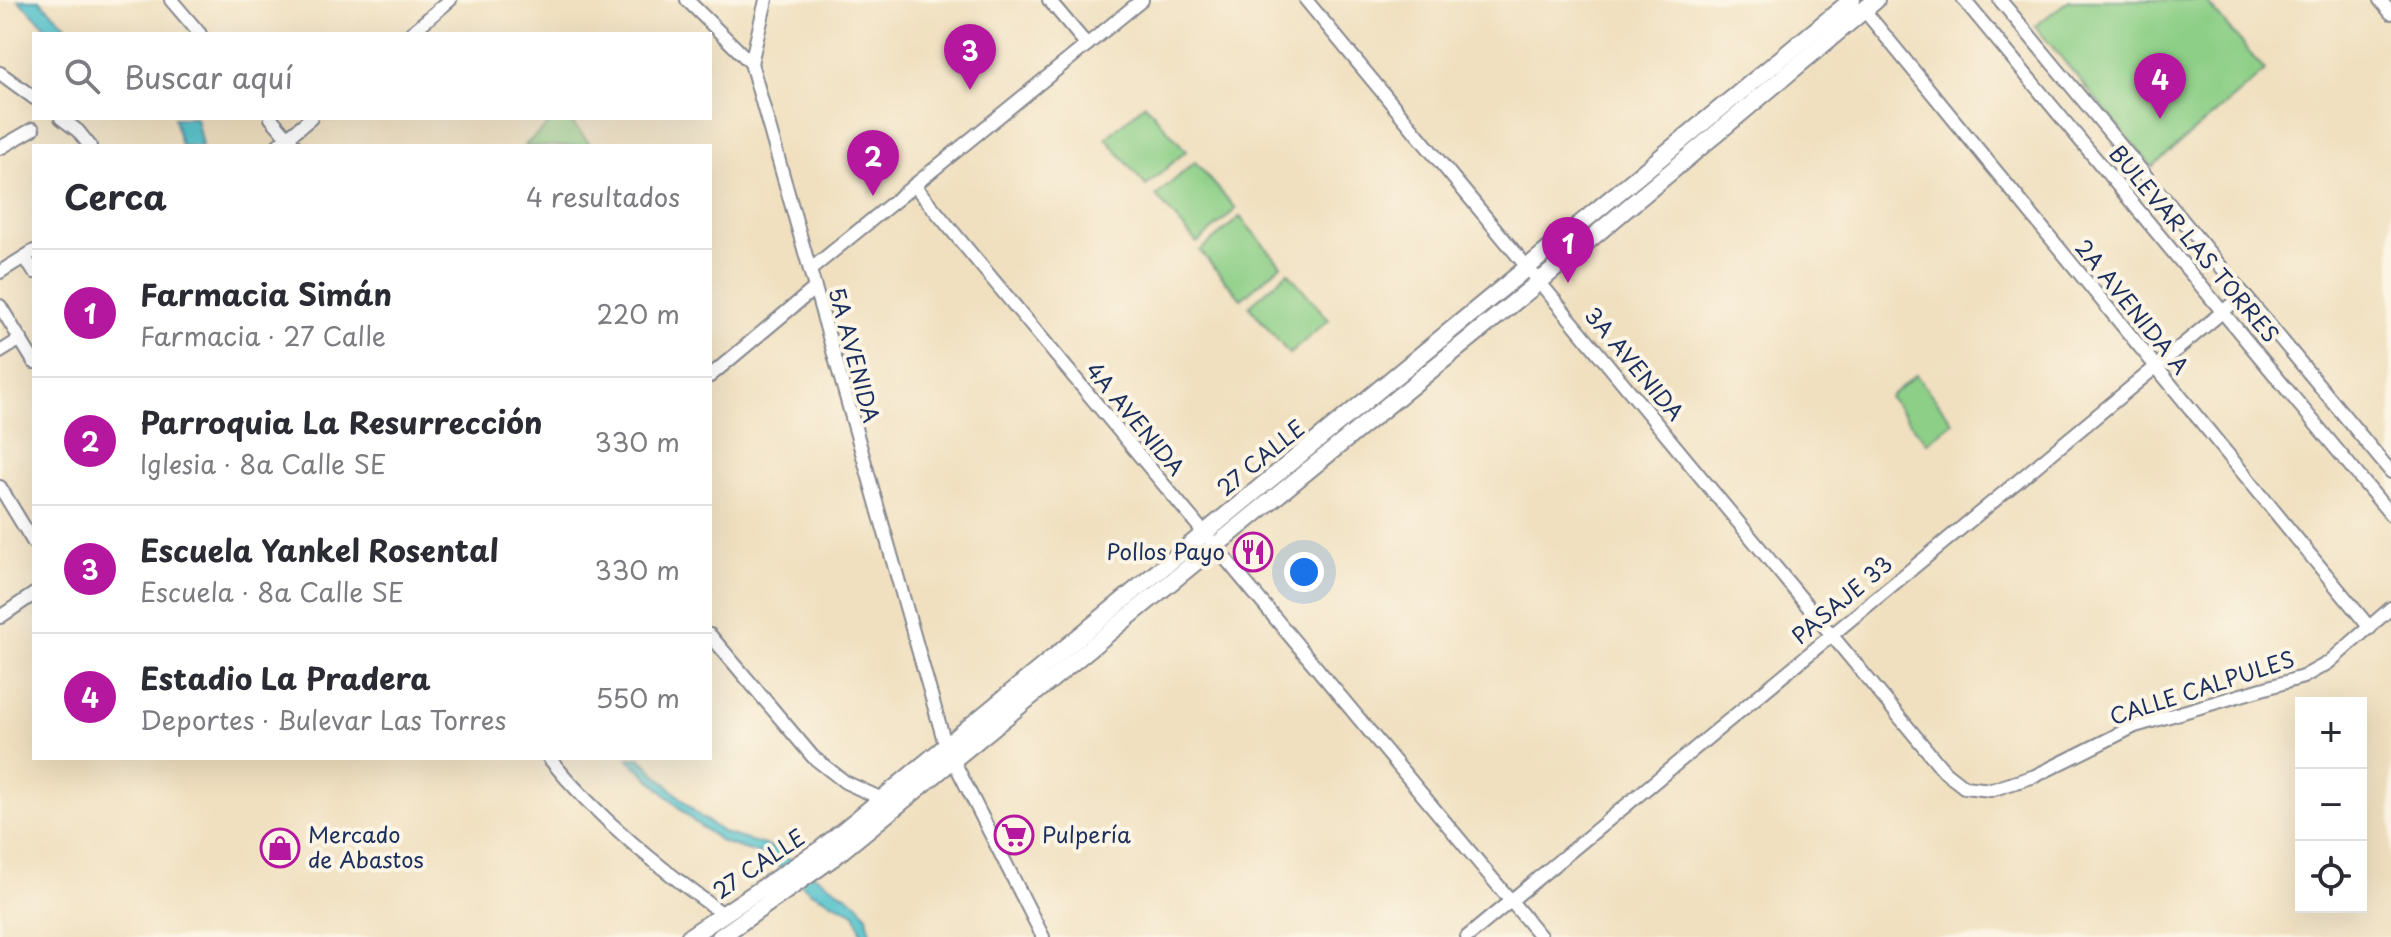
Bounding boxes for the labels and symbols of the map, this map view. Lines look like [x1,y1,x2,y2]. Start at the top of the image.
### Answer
pin: 3 [944,24,996,90]
pin: 4 [2134,53,2186,119]
pin: 2 [847,130,899,196]
street label: BULEVAR LAS TORRES [2102,137,2288,349]
pin: 1 [1542,217,1594,283]
street label: 2A AVENIDA A [2068,231,2198,381]
street label: 5A AVENIDA [822,283,889,426]
street label: 3A AVENIDA [1578,299,1693,427]
street label: 4A AVENIDA [1079,354,1194,482]
street label: 27 CALLE [1209,411,1311,503]
restaurant icon: Pollos Payo [1232,531,1274,573]
place label: Pollos Payo [1107,534,1225,567]
street label: PASAJE 33 [1783,547,1899,651]
your location [1284,552,1324,592]
street label: CALLE CALPULES [2105,641,2298,732]
supermarket icon: Pulpería [993,814,1035,856]
place label: Mercado de Abastos [308,817,424,875]
place label: Pulpería [1042,817,1131,850]
street label: 27 CALLE [705,820,811,906]
shop icon: Mercado de Abastos [259,827,301,869]

